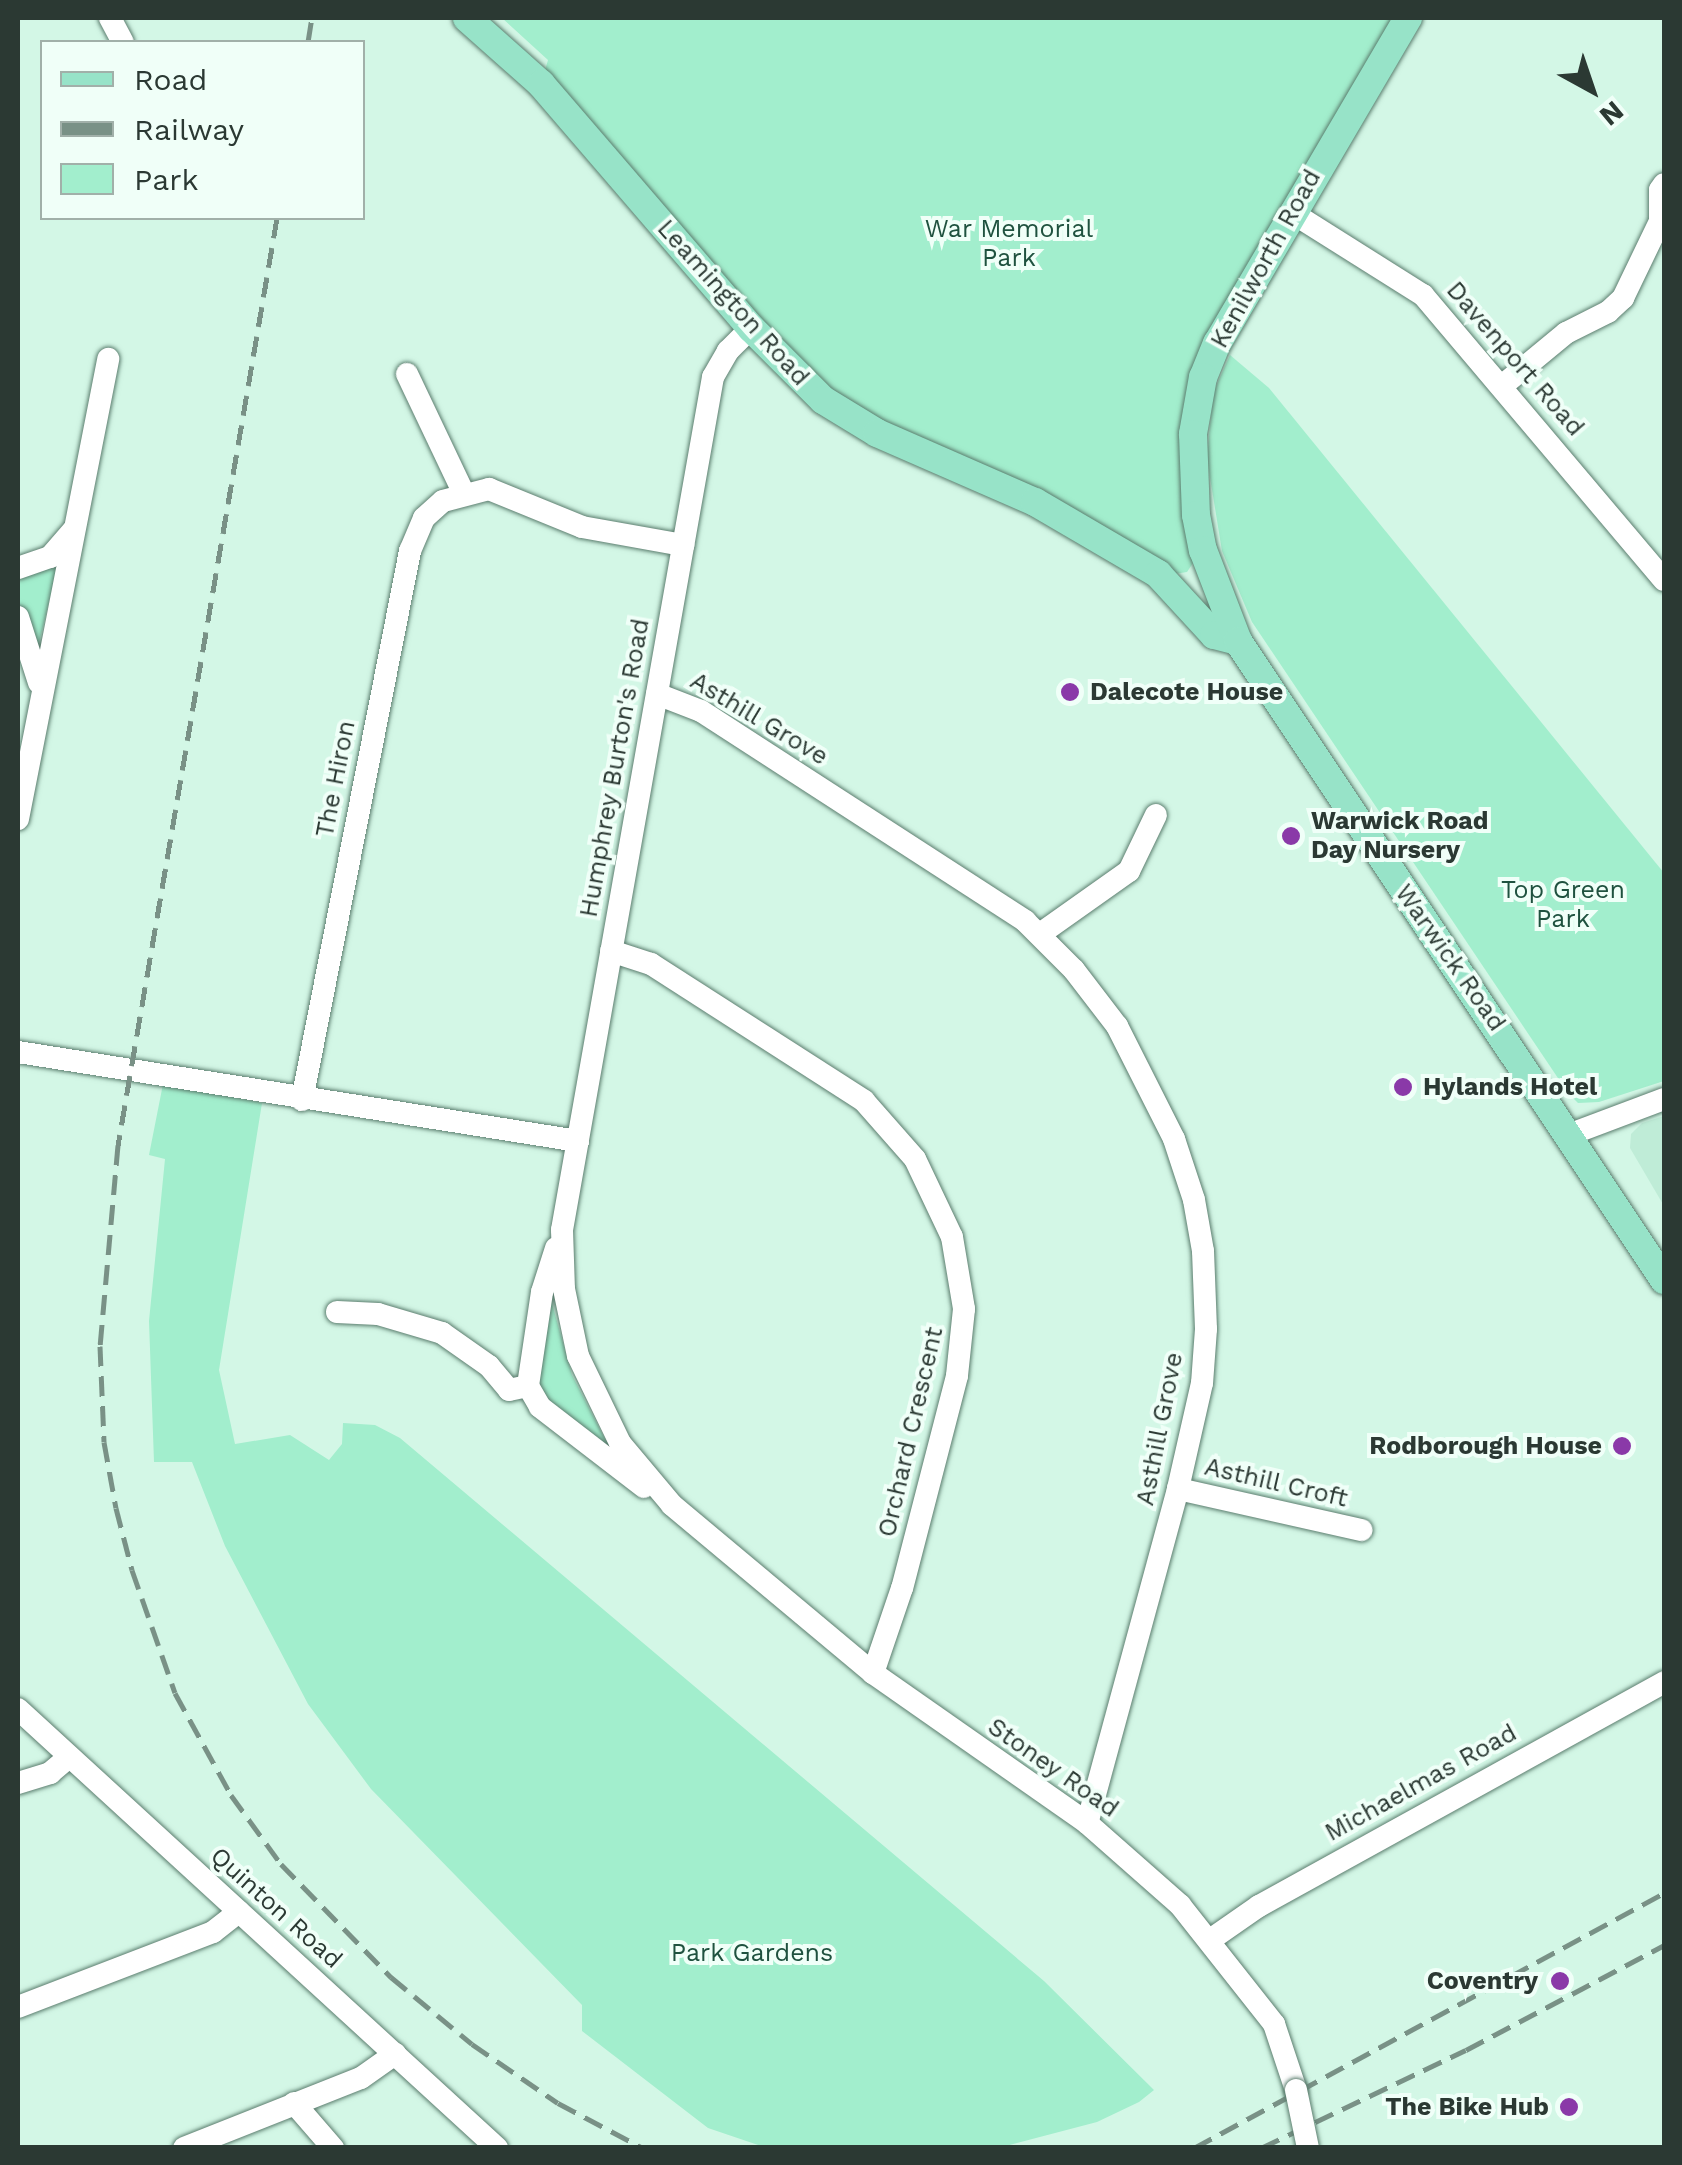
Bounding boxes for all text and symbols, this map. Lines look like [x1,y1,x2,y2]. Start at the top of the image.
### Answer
legend [40,40,365,220]
north arrow [1542,40,1642,140]
text: Road [134,62,207,97]
text: N [1593,94,1630,133]
text: Railway [134,112,244,147]
text: Park [134,162,199,197]
street label: Kenilworth Road [1205,164,1327,354]
street label: Leamington Road [651,214,815,392]
park label: War Memorial Park [925,215,1093,274]
street label: Davenport Road [1440,276,1590,442]
street label: Humphrey Burton's Road [574,616,656,920]
street label: Asthill Grove [684,666,834,772]
place label: Dalecote House [1090,677,1283,707]
marker: Dalecote House [1059,681,1081,703]
street label: The Hiron [310,718,362,840]
place label: Warwick Road Day Nursery [1311,807,1489,866]
marker: Warwick Road Day Nursery [1280,825,1302,847]
park label: Top Green Park [1501,876,1625,935]
street label: Warwick Road [1388,879,1512,1037]
place label: Hylands Hotel [1423,1072,1597,1102]
marker: Hylands Hotel [1392,1076,1414,1098]
street label: Orchard Crescent [872,1324,950,1540]
street label: Asthill Grove [1130,1349,1190,1509]
place label: Rodborough House [1369,1431,1602,1461]
marker: Rodborough House [1611,1435,1633,1457]
street label: Asthill Croft [1201,1452,1351,1514]
street label: Stoney Road [982,1712,1124,1824]
street label: Michaelmas Road [1320,1718,1522,1848]
street label: Quinton Road [204,1841,348,1975]
park label: Park Gardens [670,1938,834,1968]
place label: Coventry [1427,1966,1538,1996]
marker: Coventry [1547,1968,1573,1994]
place label: The Bike Hub [1385,2092,1549,2122]
marker: The Bike Hub [1558,2096,1580,2118]

